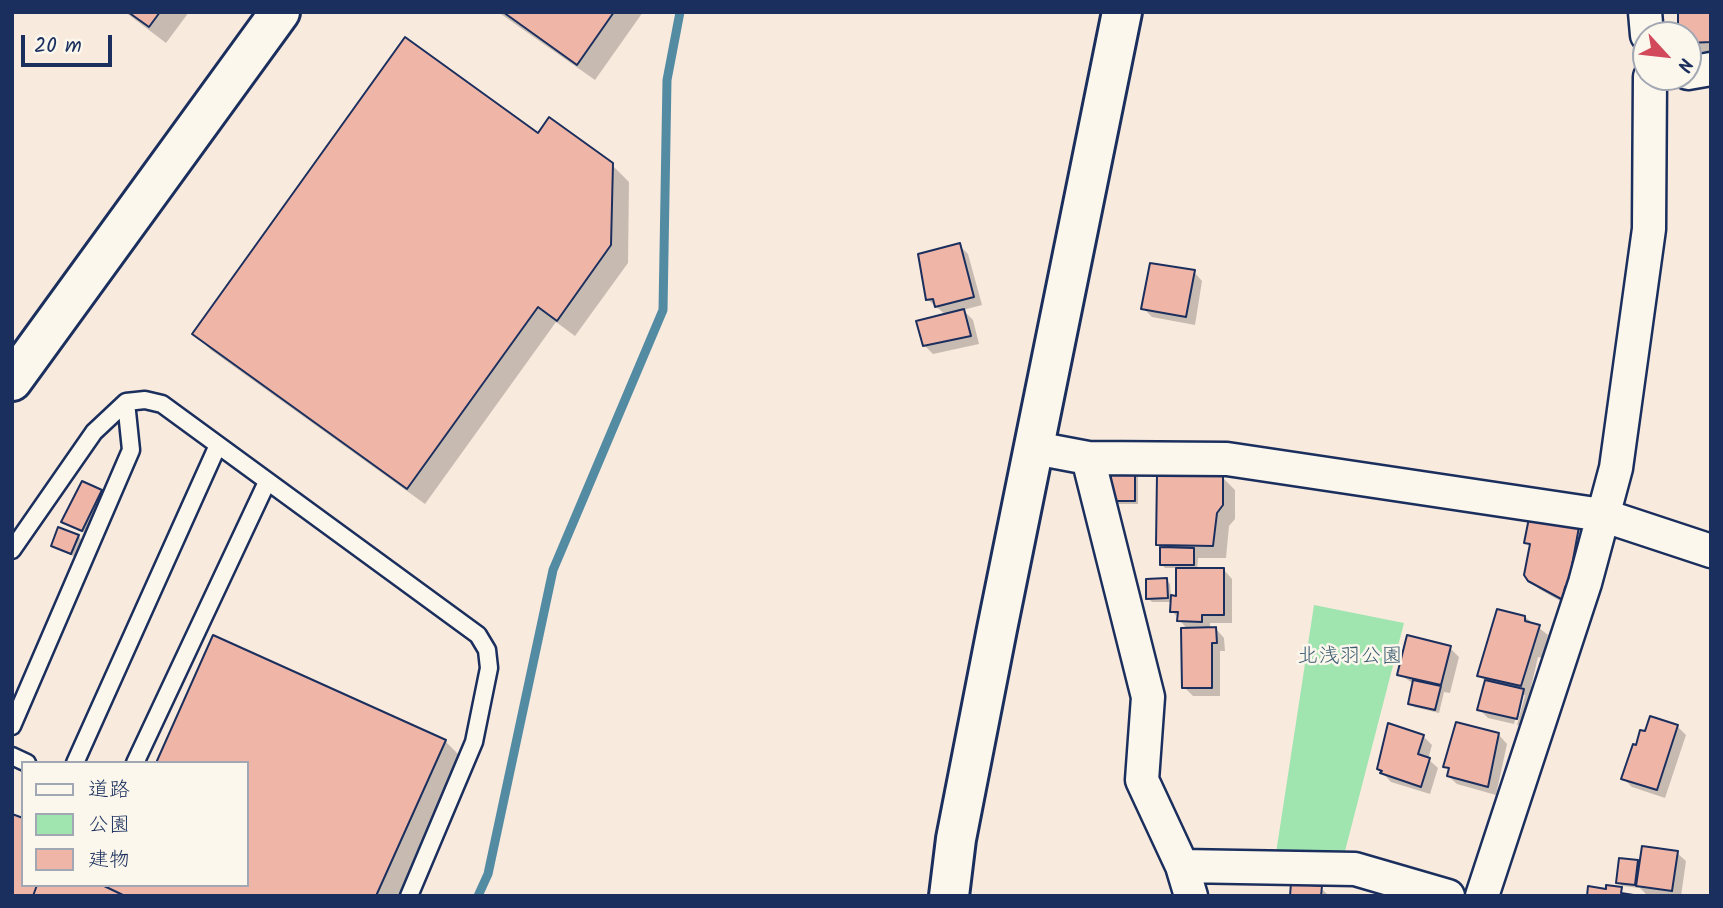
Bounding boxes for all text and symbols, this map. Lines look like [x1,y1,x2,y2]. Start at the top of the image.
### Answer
scale bar [24,21,116,65]
north arrow [1632,21,1702,91]
text: 20 m [34,30,82,63]
text: N [1668,52,1700,77]
park label: 北浅羽公園 [1298,645,1402,671]
legend [21,761,248,887]
text: 道路 [88,774,130,807]
text: 公園 [88,809,130,842]
text: 建物 [88,844,130,877]

